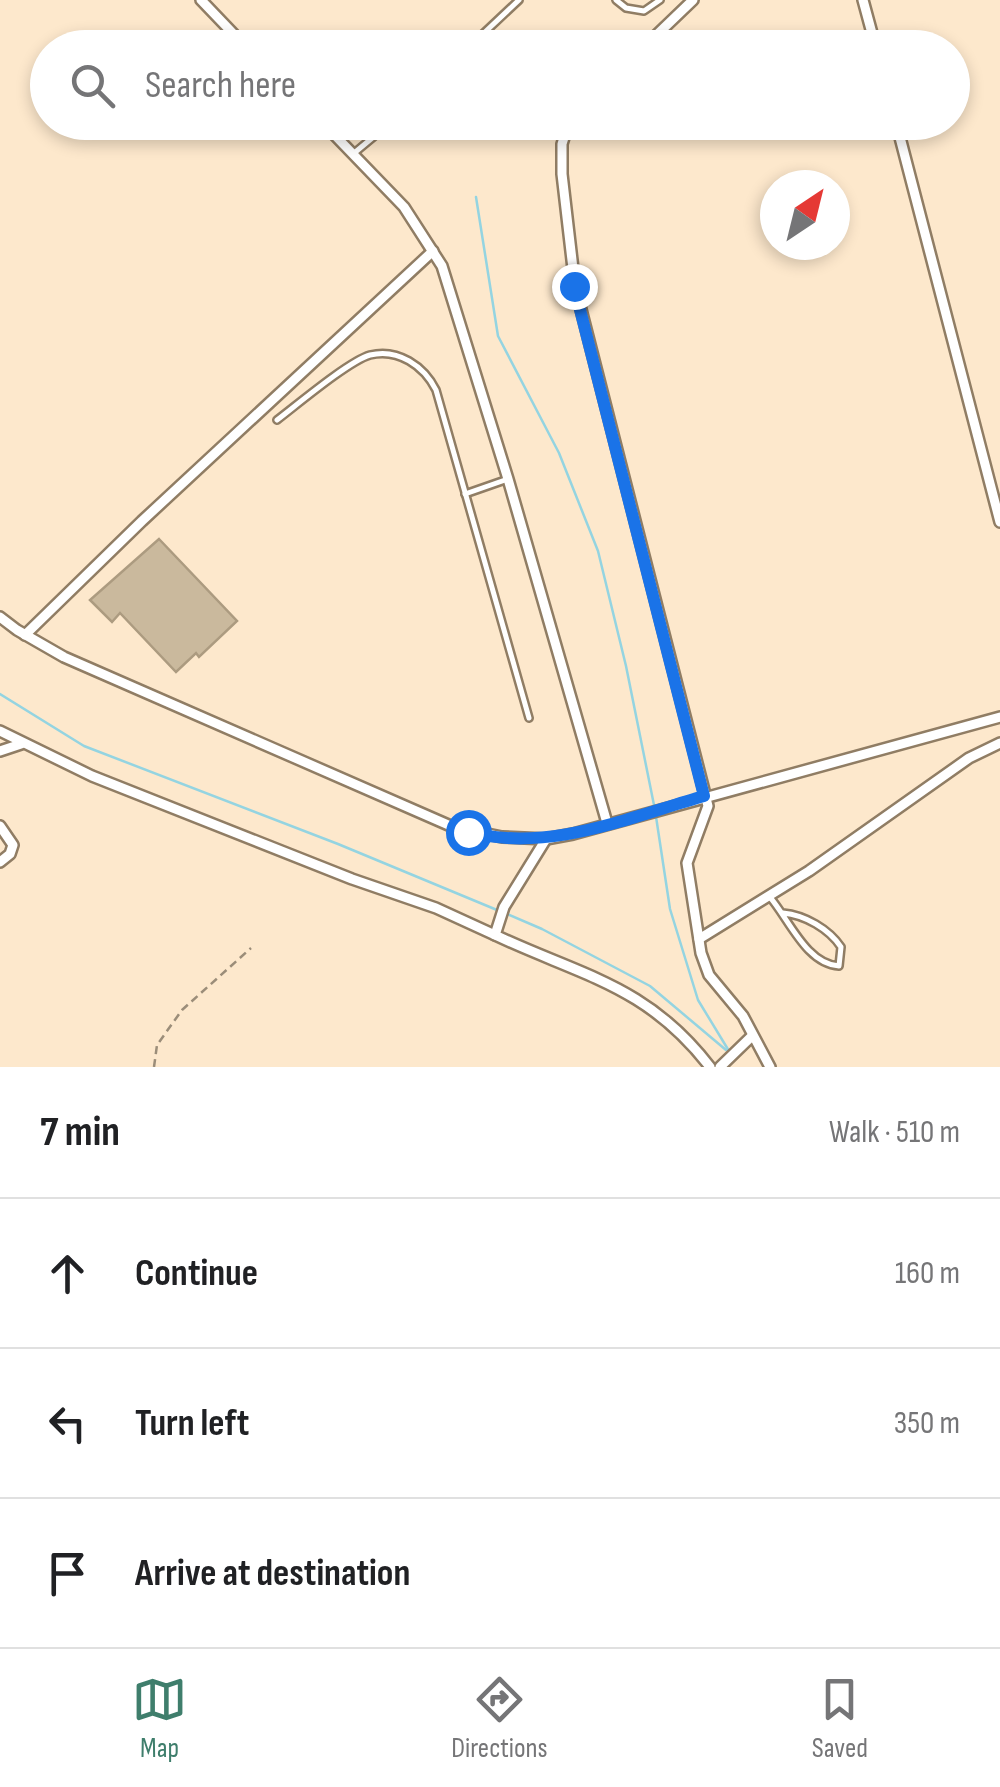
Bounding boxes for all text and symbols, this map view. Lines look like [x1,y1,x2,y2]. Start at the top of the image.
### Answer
search box [30,30,970,140]
icon: search [65,58,120,113]
text: Search here [145,63,296,108]
north arrow [760,170,850,260]
route end [552,264,598,310]
route start [446,810,492,856]
text: 7 min [40,1107,120,1158]
text: Walk · 510 m [829,1113,960,1152]
icon: ahead [40,1246,95,1301]
text: Continue [135,1251,258,1296]
text: 160 m [895,1254,960,1293]
icon: left [40,1396,95,1451]
text: Turn left [135,1401,249,1446]
text: 350 m [894,1404,960,1443]
icon: arrive [40,1546,95,1601]
text: Arrive at destination [135,1551,410,1596]
tab: Map [132,1672,187,1765]
tab: Directions [451,1672,548,1765]
tab: Saved [812,1672,868,1765]

